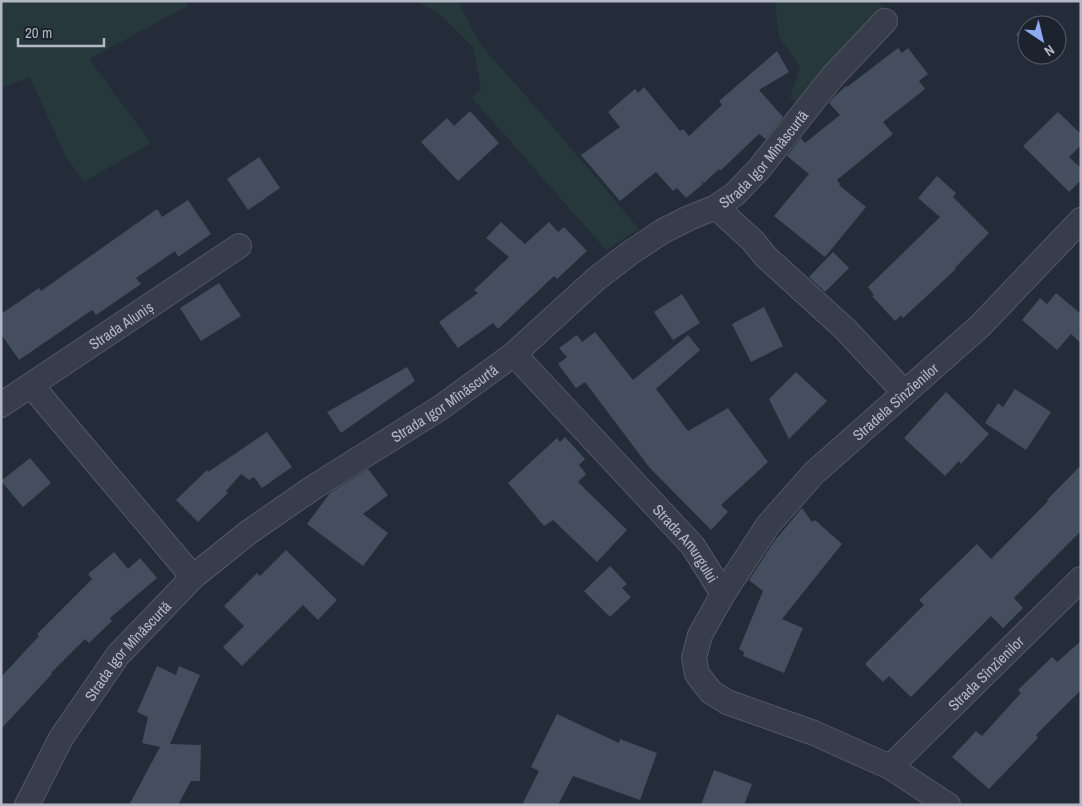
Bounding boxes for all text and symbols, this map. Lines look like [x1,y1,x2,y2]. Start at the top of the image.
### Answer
scale bar [18,15,104,47]
north arrow [1017,15,1067,65]
text: 20 m [25,22,52,43]
text: N [1041,41,1058,60]
street label: Strada Igor Mînăscurtă [714,105,813,213]
street label: Strada Aluniș [84,296,157,354]
street label: Stradela Sînzîenilor [848,358,942,445]
street label: Strada Igor Mînăscurtă [387,359,502,447]
street label: Strada Amurgului [648,499,724,586]
street label: Strada Igor Mînăscurtă [79,596,175,705]
street label: Strada Sînzîenilor [943,631,1028,715]

